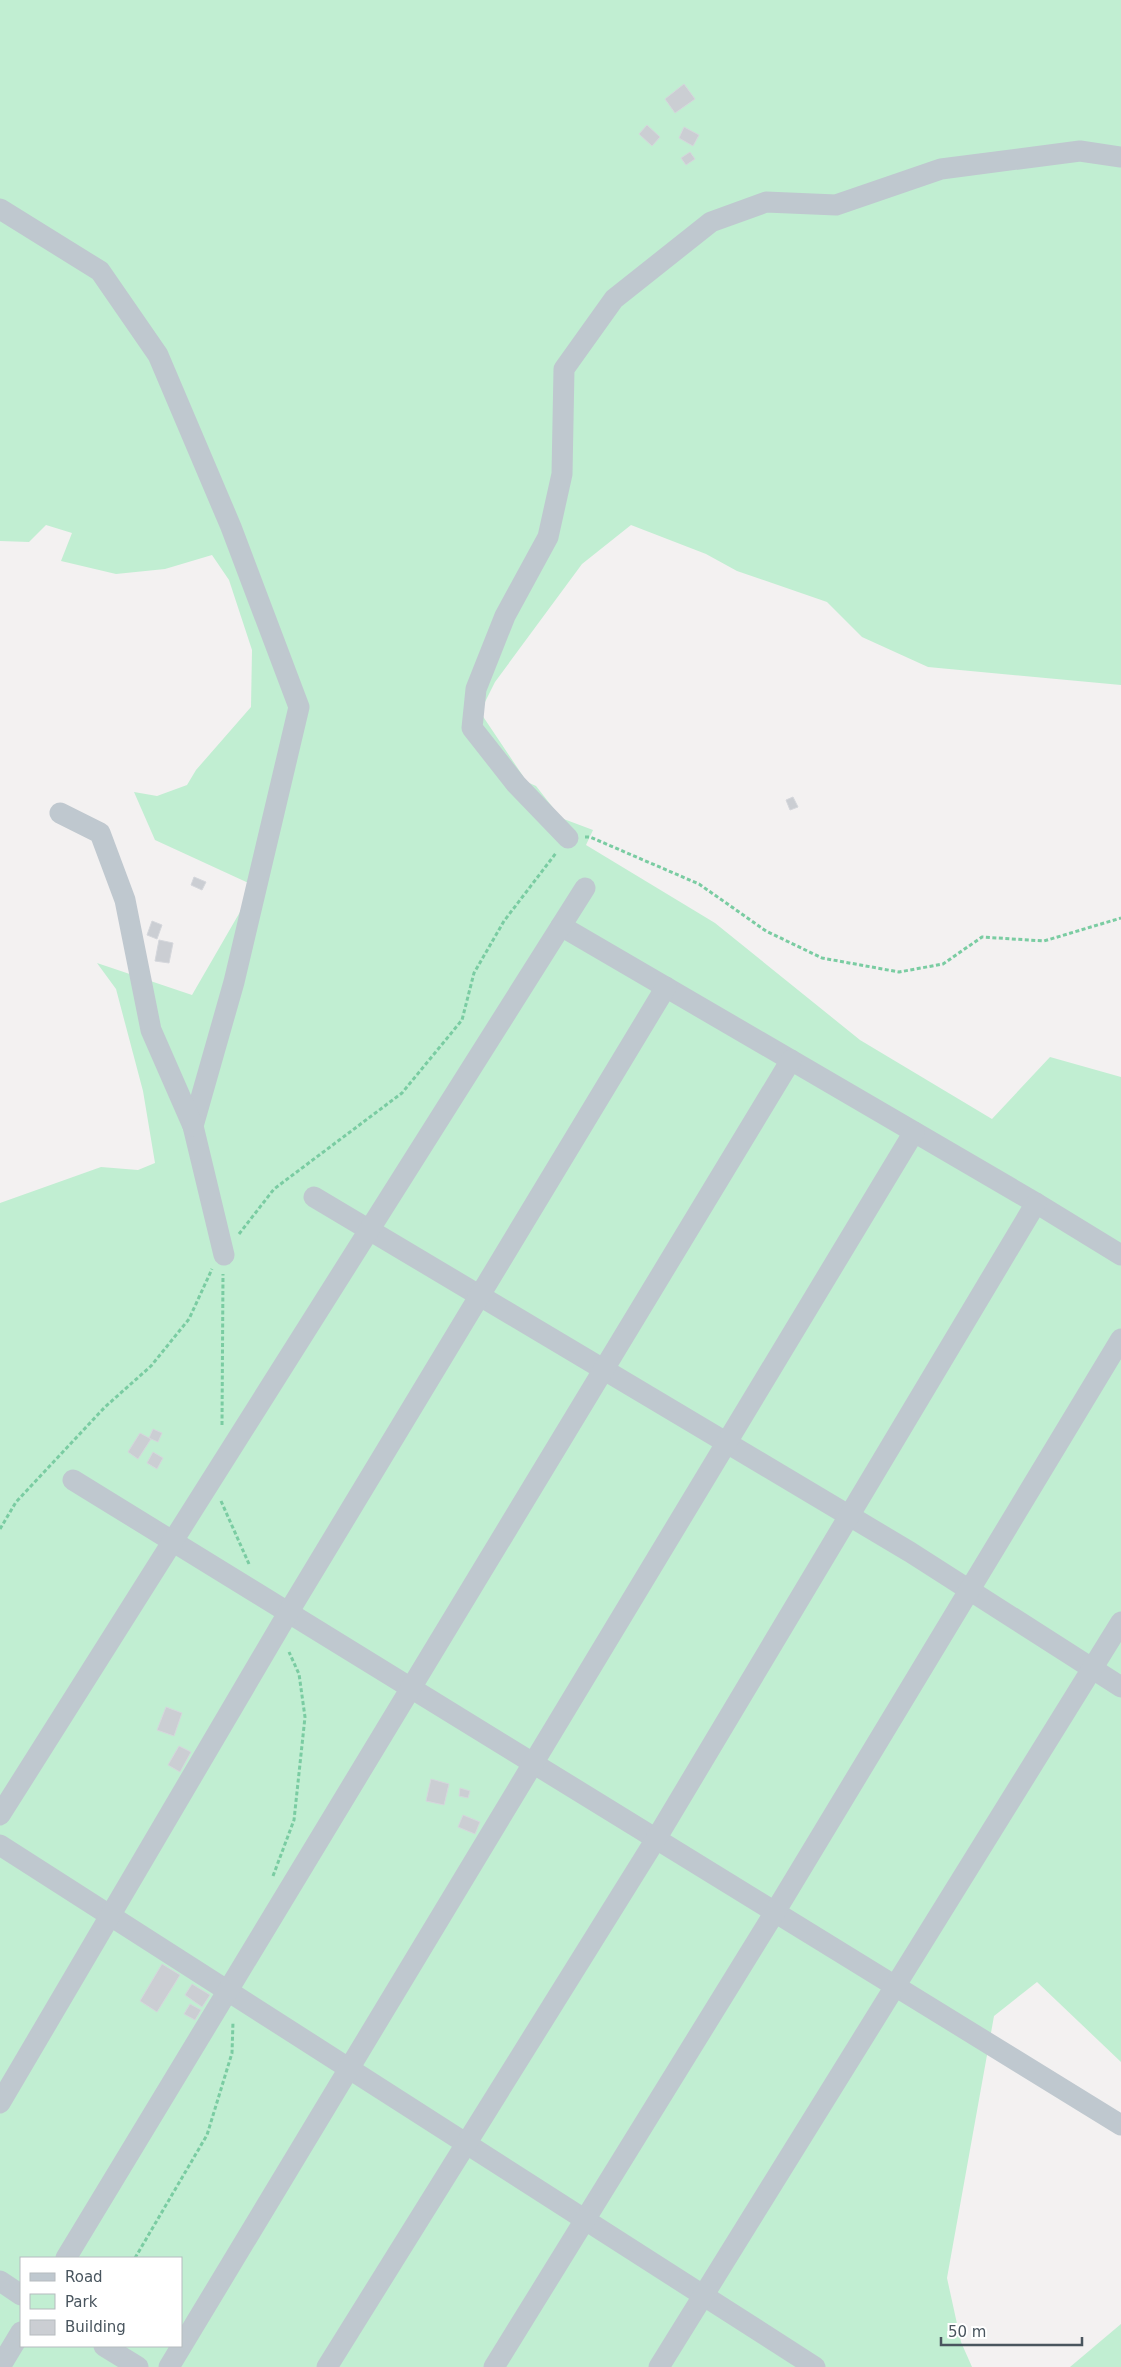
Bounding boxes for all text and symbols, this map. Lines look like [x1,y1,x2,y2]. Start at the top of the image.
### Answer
legend [20,2257,182,2347]
text: Road [65,2268,103,2286]
text: Park [65,2293,98,2311]
scale bar [941,2314,1082,2346]
text: Building [65,2318,126,2336]
text: 50 m [948,2323,986,2341]

